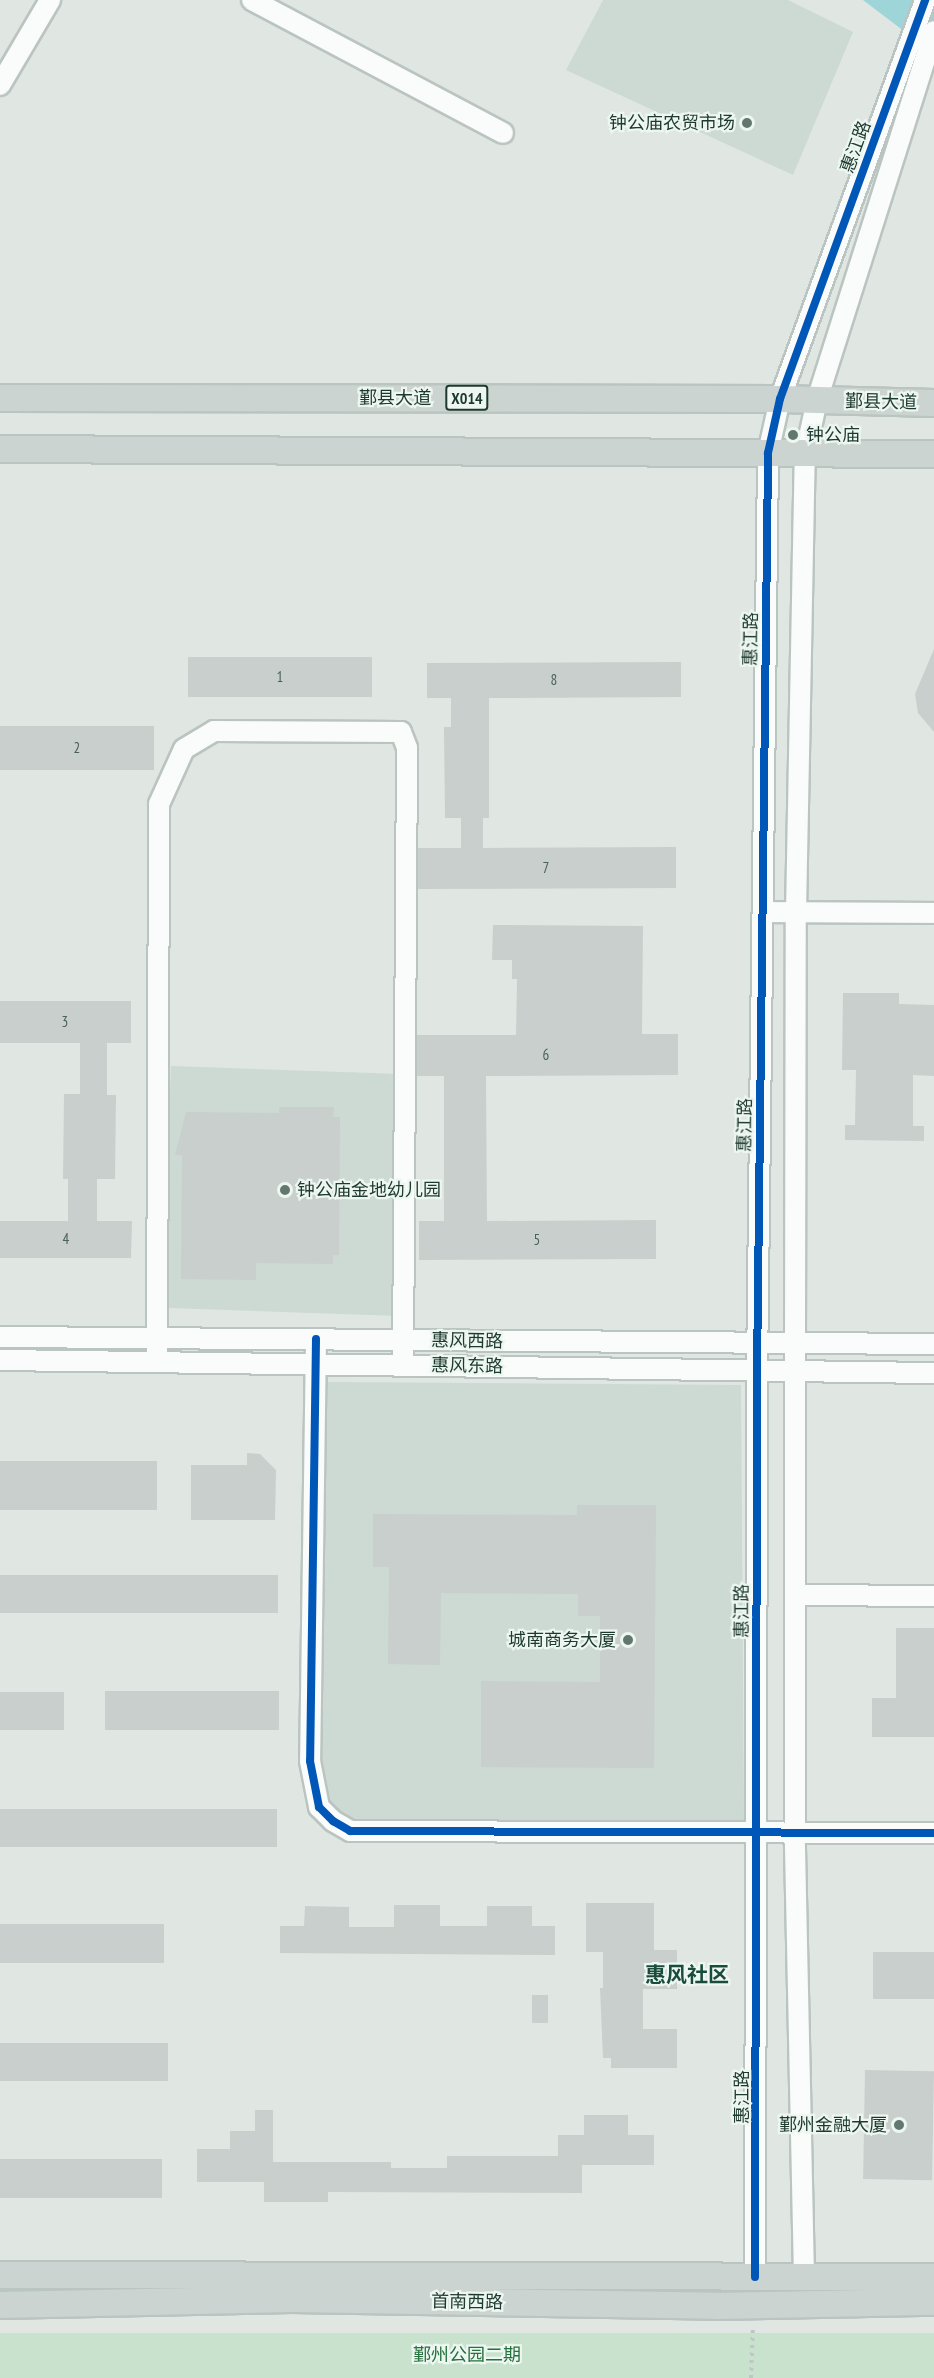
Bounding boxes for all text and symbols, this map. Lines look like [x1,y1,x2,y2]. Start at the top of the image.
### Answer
place label: 钟公庙农贸市场 [609,112,735,134]
marker: 钟公庙农贸市场 [740,116,754,130]
street label: 惠江路 [837,118,875,176]
road number: X014 [444,385,490,411]
street label: 鄞县大道 [359,387,431,409]
street label: 鄞县大道 [845,391,917,413]
place label: 钟公庙 [806,424,860,446]
marker: 钟公庙 [784,426,802,444]
street label: 惠江路 [740,612,762,666]
house number: 1 [277,668,283,686]
house number: 8 [551,671,557,689]
house number: 2 [74,739,80,757]
house number: 7 [543,859,549,877]
house number: 3 [62,1013,68,1031]
house number: 6 [543,1046,549,1064]
street label: 惠江路 [734,1098,756,1152]
place label: 钟公庙金地幼儿园 [297,1179,441,1201]
marker: 钟公庙金地幼儿园 [278,1183,292,1197]
house number: 4 [63,1230,69,1248]
house number: 5 [534,1231,540,1249]
street label: 惠风西路 [431,1330,503,1352]
street label: 惠风东路 [431,1355,503,1377]
street label: 惠江路 [731,1584,753,1638]
place label: 城南商务大厦 [508,1629,616,1651]
marker: 城南商务大厦 [621,1633,635,1647]
district label: 惠风社区 [645,1962,729,1988]
street label: 惠江路 [731,2070,753,2124]
place label: 鄞州金融大厦 [779,2114,887,2136]
marker: 鄞州金融大厦 [892,2118,906,2132]
street label: 首南西路 [431,2291,503,2313]
park label: 鄞州公园二期 [413,2344,521,2366]

